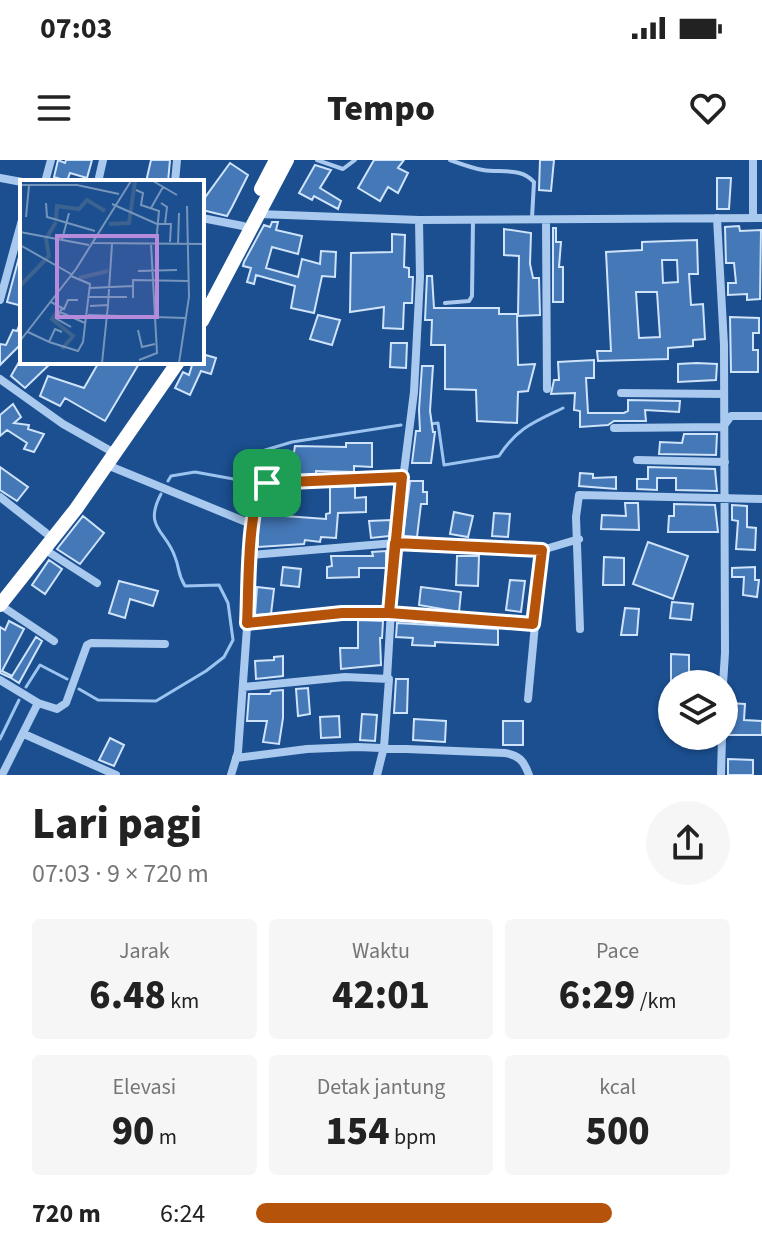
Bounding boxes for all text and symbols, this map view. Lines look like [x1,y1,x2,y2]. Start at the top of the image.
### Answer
text: 07:03 [40,7,112,50]
text: Tempo [327,83,435,134]
icon: menu [32,86,76,130]
icon: heart [686,86,730,130]
inset map [20,180,204,364]
pin [233,449,301,517]
icon: arrive [245,461,289,505]
map controls [658,670,738,750]
button: layers [658,670,738,750]
text: Lari pagi [32,793,202,856]
button: share [646,801,730,885]
text: 07:03 · 9 × 720 m [32,855,209,892]
text: Jarak [119,935,170,967]
text: Waktu [352,935,410,967]
text: Pace [596,935,639,967]
text: 6.48 [89,967,166,1024]
text: 42:01 [332,967,430,1024]
text: 6:29 [559,967,635,1024]
text: km [166,985,199,1017]
text: /km [635,985,677,1017]
text: Elevasi [112,1071,176,1103]
text: Detak jantung [317,1071,445,1103]
text: kcal [599,1071,636,1103]
text: 90 [112,1103,154,1160]
text: 154 [325,1103,390,1160]
text: 500 [586,1103,650,1160]
text: m [154,1121,177,1153]
text: bpm [390,1121,437,1153]
text: 720 m [32,1195,101,1232]
text: 6:24 [160,1195,205,1232]

